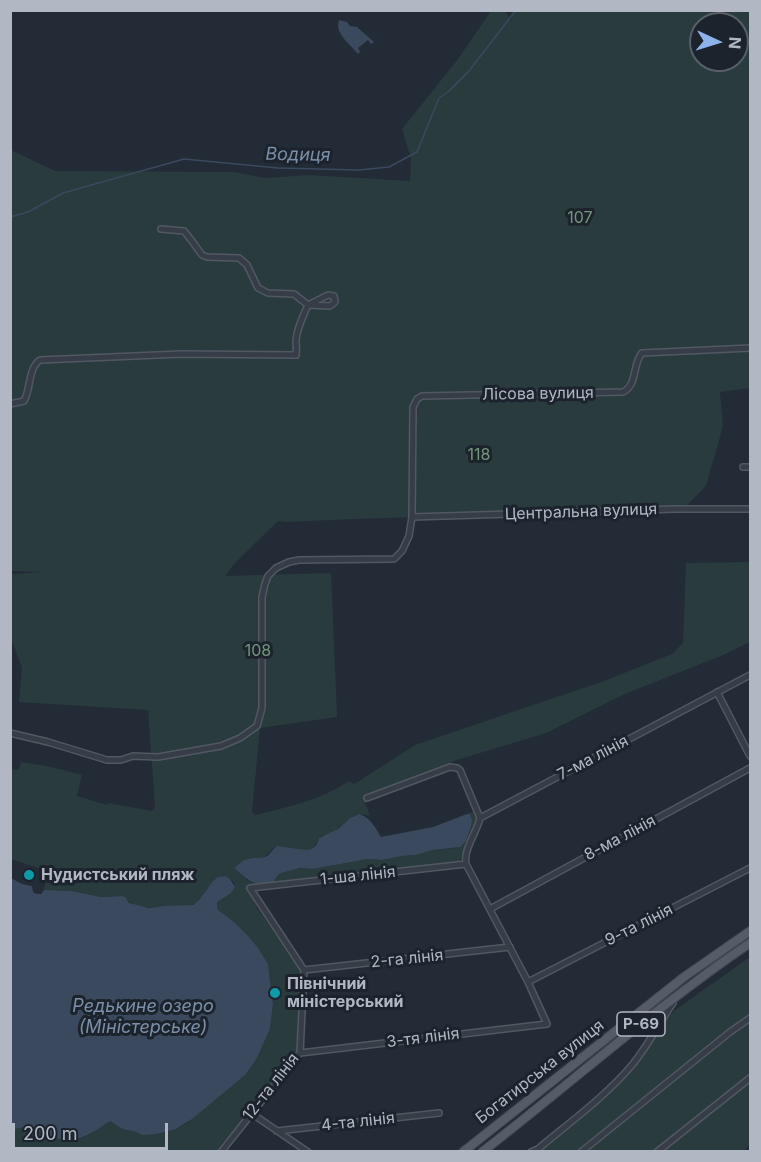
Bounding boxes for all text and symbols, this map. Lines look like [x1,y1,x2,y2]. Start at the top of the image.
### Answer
north arrow [689,12,749,72]
text: N [725,36,745,50]
water label: Водиця [265,144,331,166]
park label: 107 [567,208,593,228]
street label: Лісова вулиця [482,383,594,405]
park label: 118 [468,445,490,465]
street label: Центральна вулиця [504,500,658,524]
park label: 108 [245,641,271,661]
street label: 7-ма лінія [554,731,632,785]
street label: 8-ма лінія [581,811,659,865]
street label: 1-ша лінія [319,862,397,890]
place label: Нудистський пляж [41,865,194,885]
marker: Нудистський пляж [22,868,36,882]
street label: 9-та лінія [602,900,676,950]
street label: 2-га лінія [370,946,444,972]
place label: Північний міністерський [287,974,404,1012]
marker: Північний міністерський [268,986,282,1000]
water label: Редькине озеро (Міністерське) [72,996,214,1038]
road number: Р-69 [617,1012,665,1036]
street label: Богатирська вулиця [472,1016,608,1128]
street label: 3-тя лінія [385,1024,461,1052]
street label: 12-та лінія [239,1050,303,1124]
street label: 4-та лінія [320,1109,396,1135]
scale bar [15,1111,171,1149]
text: 200 m [23,1123,78,1144]

